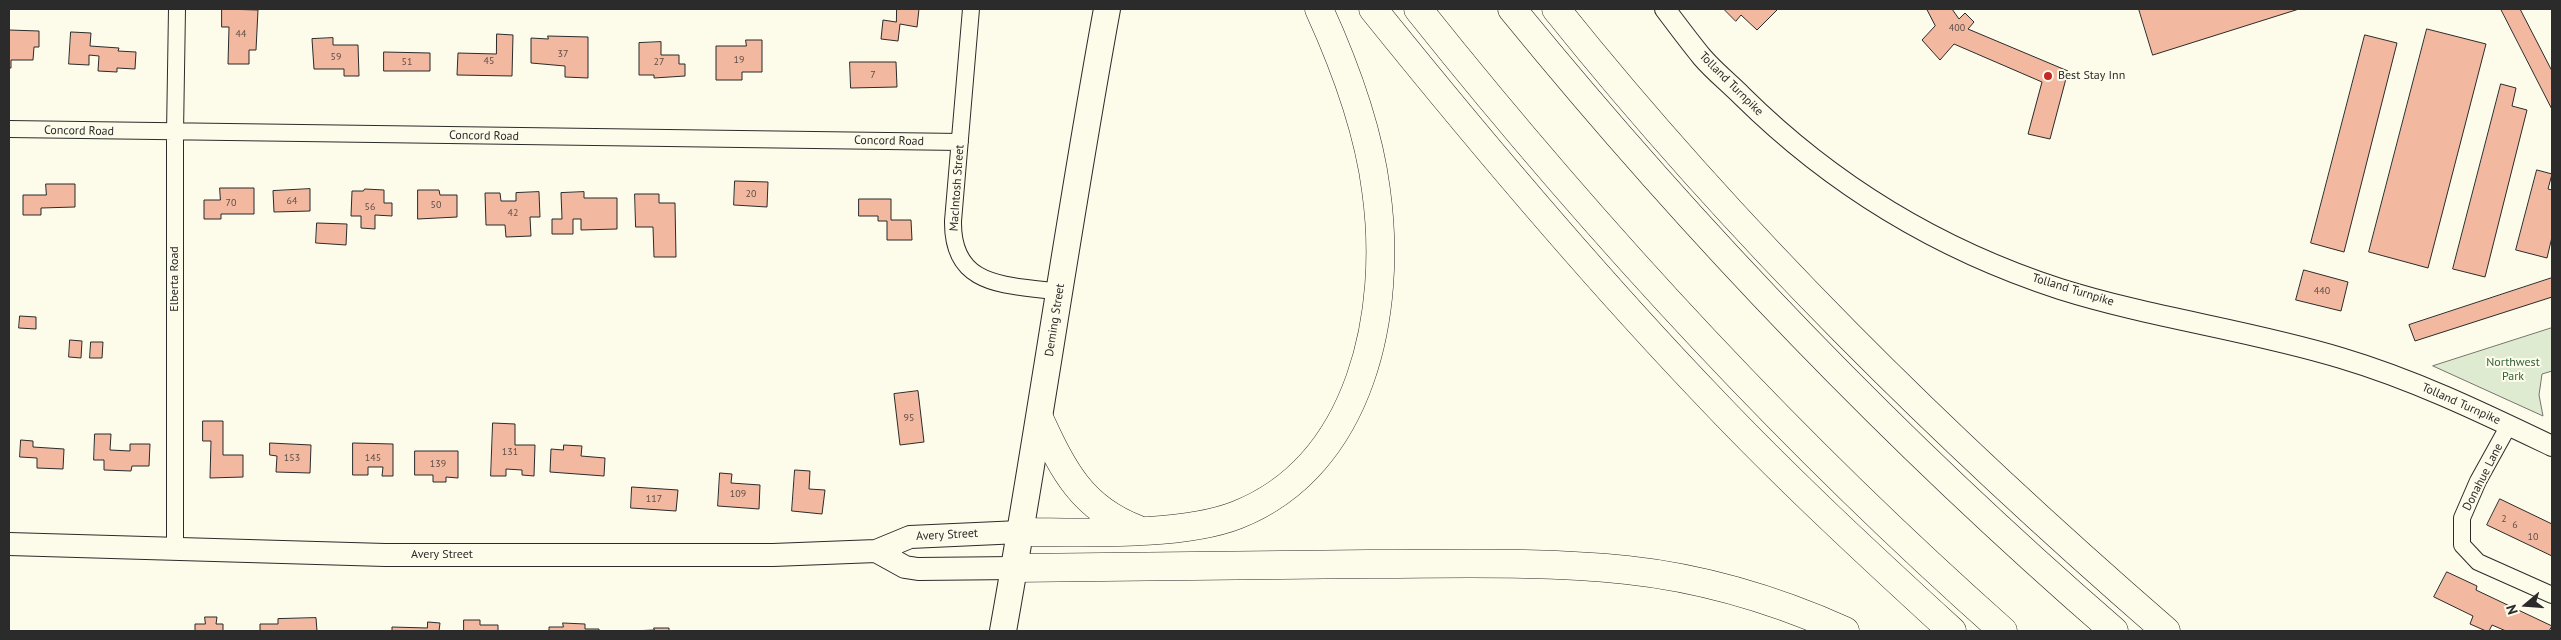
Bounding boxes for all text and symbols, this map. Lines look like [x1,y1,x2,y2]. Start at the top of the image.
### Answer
house number: 400 [1949,22,1965,34]
house number: 44 [236,28,246,40]
house number: 37 [558,48,568,60]
street label: Tolland Turnpike [1696,49,1766,119]
house number: 59 [331,51,341,63]
house number: 19 [734,54,744,66]
house number: 45 [484,55,494,67]
house number: 51 [402,56,412,68]
house number: 27 [654,56,664,68]
house number: 7 [870,69,876,81]
place label: Best Stay Inn [2058,69,2125,83]
marker: Best Stay Inn [2042,70,2054,82]
street label: Concord Road [44,123,114,139]
street label: Concord Road [449,128,519,144]
street label: Concord Road [854,133,924,149]
street label: MacIntosh Street [947,144,967,232]
house number: 20 [746,188,756,200]
house number: 64 [287,195,297,207]
house number: 70 [226,197,236,209]
house number: 50 [431,199,441,211]
house number: 56 [365,201,375,213]
house number: 42 [508,207,518,219]
street label: Elberta Road [168,246,182,312]
street label: Tolland Turnpike [2030,271,2116,309]
street label: Deming Street [1042,282,1068,358]
house number: 440 [2314,285,2330,297]
park label: Northwest Park [2486,356,2540,384]
street label: Tolland Turnpike [2419,380,2503,428]
house number: 95 [904,412,914,424]
street label: Donahue Lane [2460,441,2506,513]
house number: 131 [502,446,518,458]
house number: 153 [284,452,300,464]
house number: 145 [365,452,381,464]
house number: 139 [430,458,446,470]
house number: 109 [730,488,746,500]
house number: 117 [646,493,662,505]
house number: 2 [2501,513,2507,525]
house number: 6 [2512,519,2518,531]
street label: Avery Street [916,526,978,544]
house number: 10 [2528,531,2538,543]
street label: Avery Street [411,548,473,562]
north arrow [2501,580,2551,630]
text: N [2502,602,2522,617]

